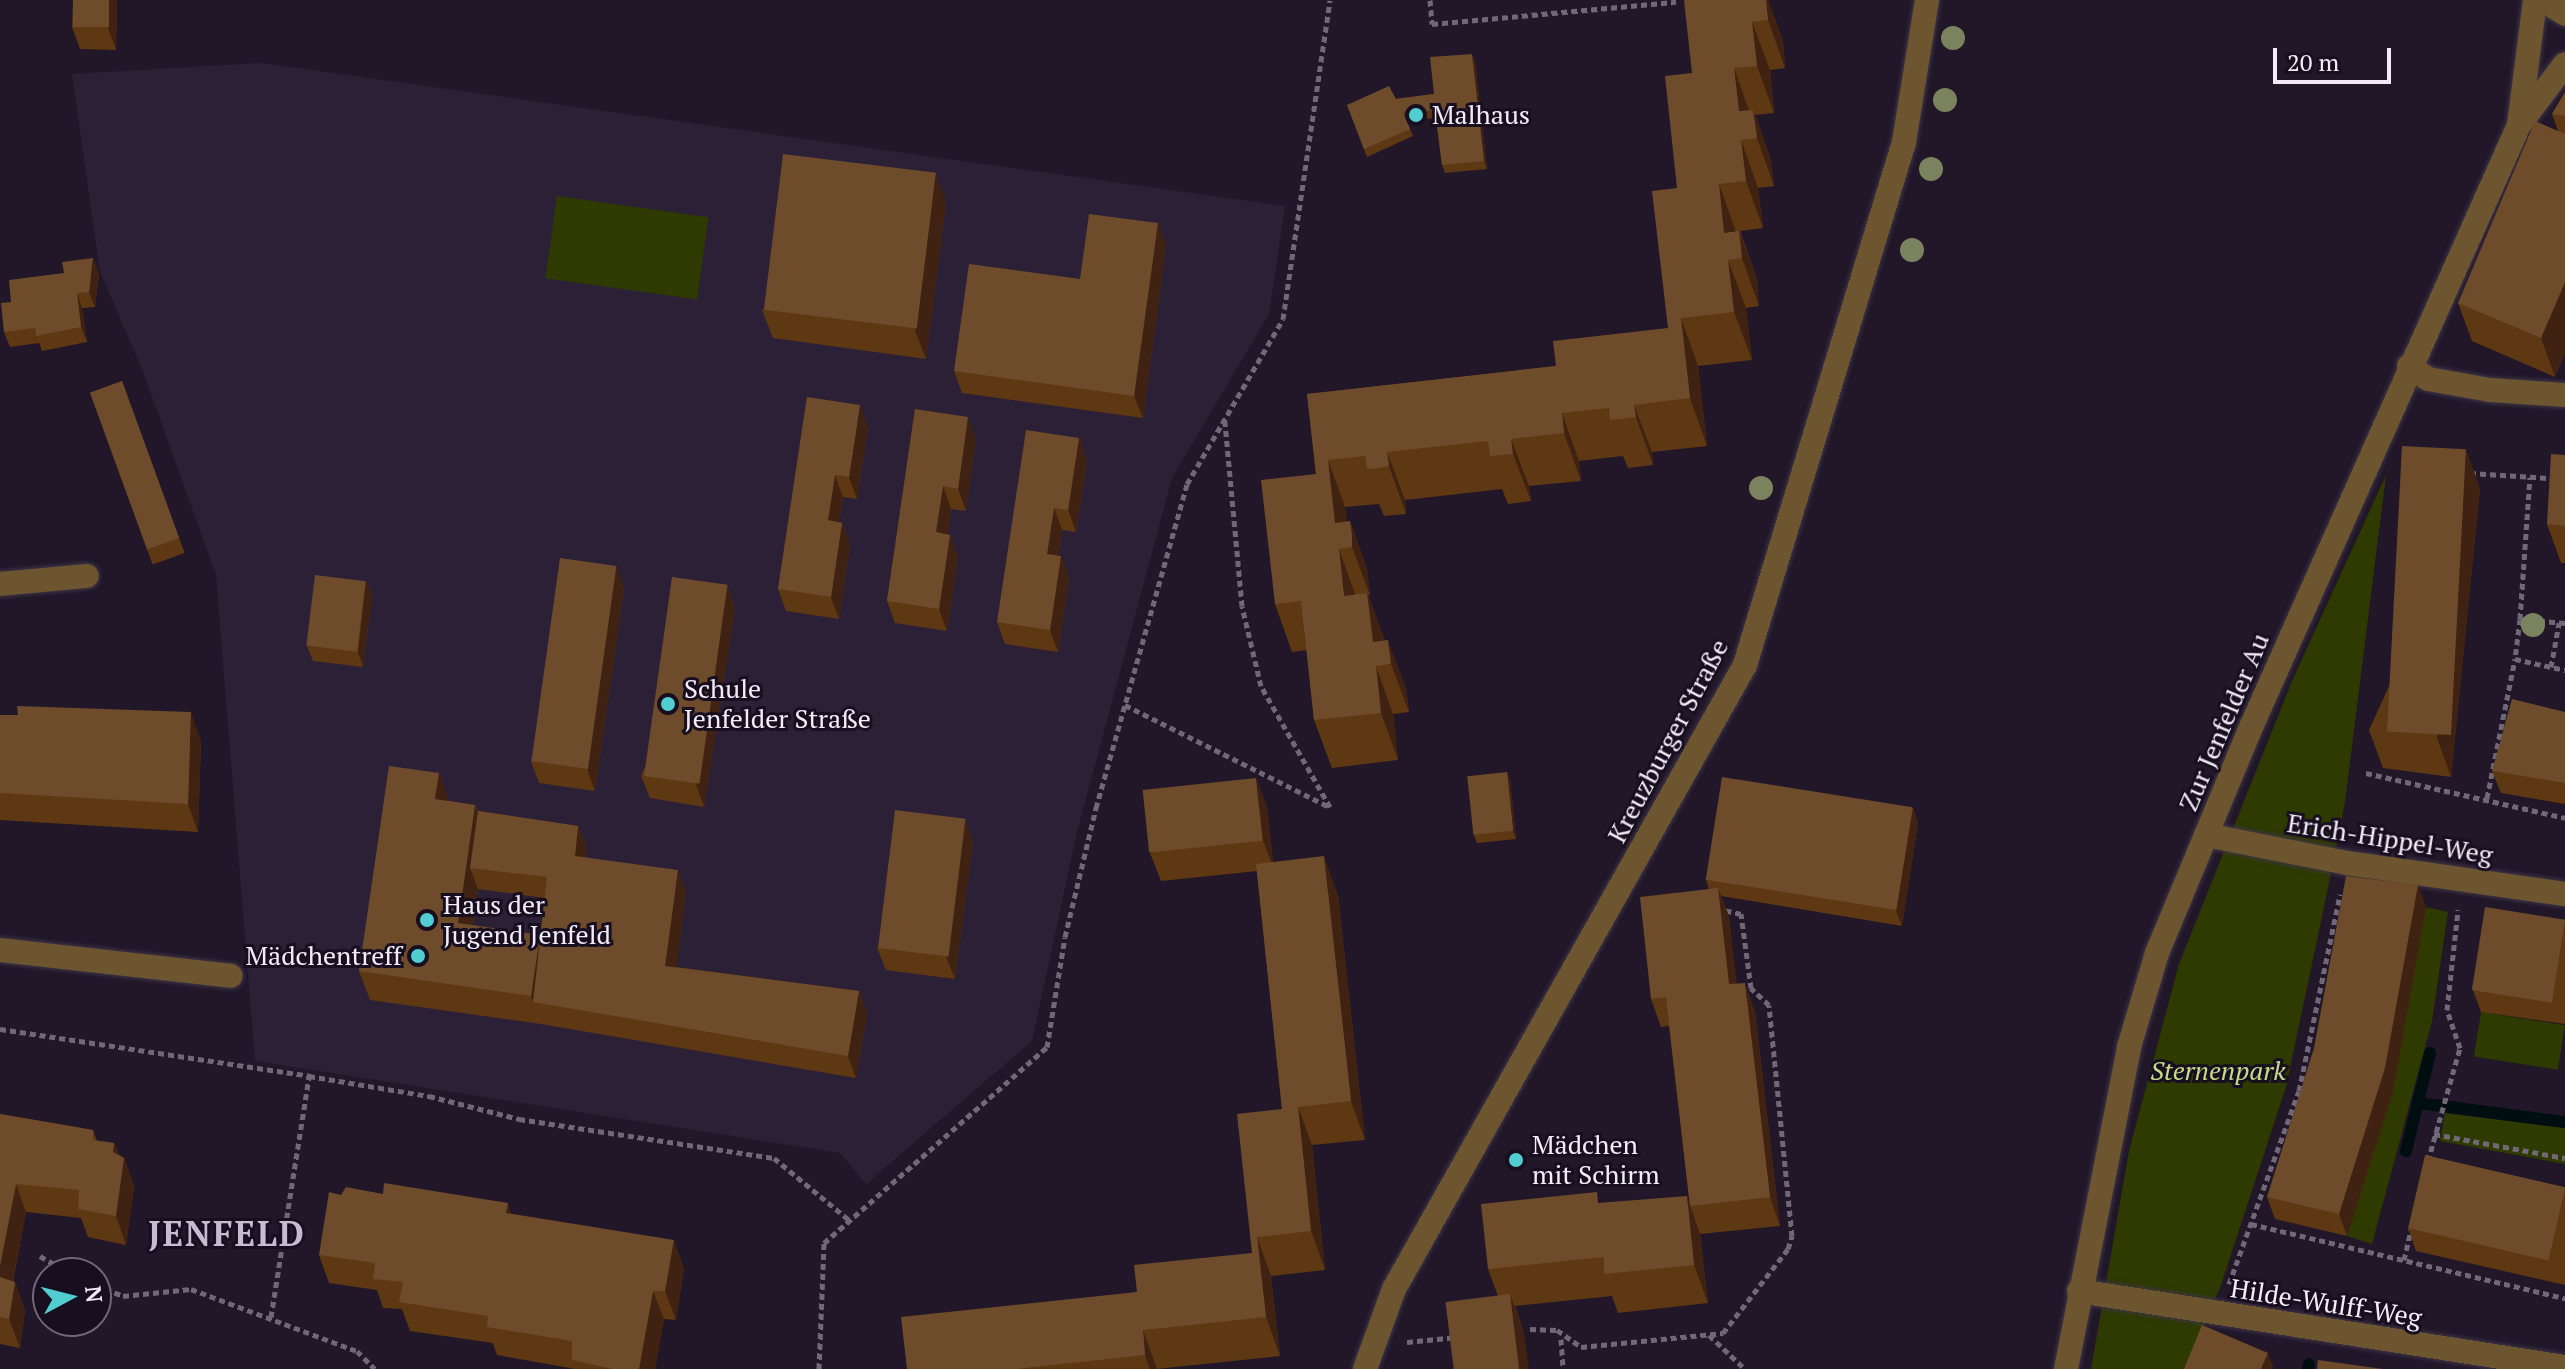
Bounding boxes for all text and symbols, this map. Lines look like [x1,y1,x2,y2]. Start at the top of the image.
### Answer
scale bar [2277,32,2395,82]
text: 20 m [2287,46,2339,78]
place label: Malhaus [1432,99,1530,131]
marker: Malhaus [1407,106,1425,124]
street label: Zur Jenfelder Au [2172,628,2276,816]
street label: Kreuzburger Straße [1601,634,1735,848]
place label: Schule Jenfelder Straße [684,673,871,734]
marker: Schule Jenfelder Straße [659,695,677,713]
street label: Erich-Hippel-Weg [2285,807,2495,871]
place label: Haus der Jugend Jenfeld [443,889,611,950]
marker: Haus der Jugend Jenfeld [418,911,436,929]
place label: Mädchentreff [246,940,402,972]
marker: Mädchentreff [409,947,427,965]
park label: Sternenpark [2150,1055,2286,1087]
place label: Mädchen mit Schirm [1532,1129,1660,1190]
marker: Mädchen mit Schirm [1507,1151,1525,1169]
district label: JENFELD [148,1214,306,1254]
north arrow [32,1257,112,1337]
street label: Hilde-Wulff-Weg [2228,1272,2424,1334]
text: N [79,1284,110,1304]

